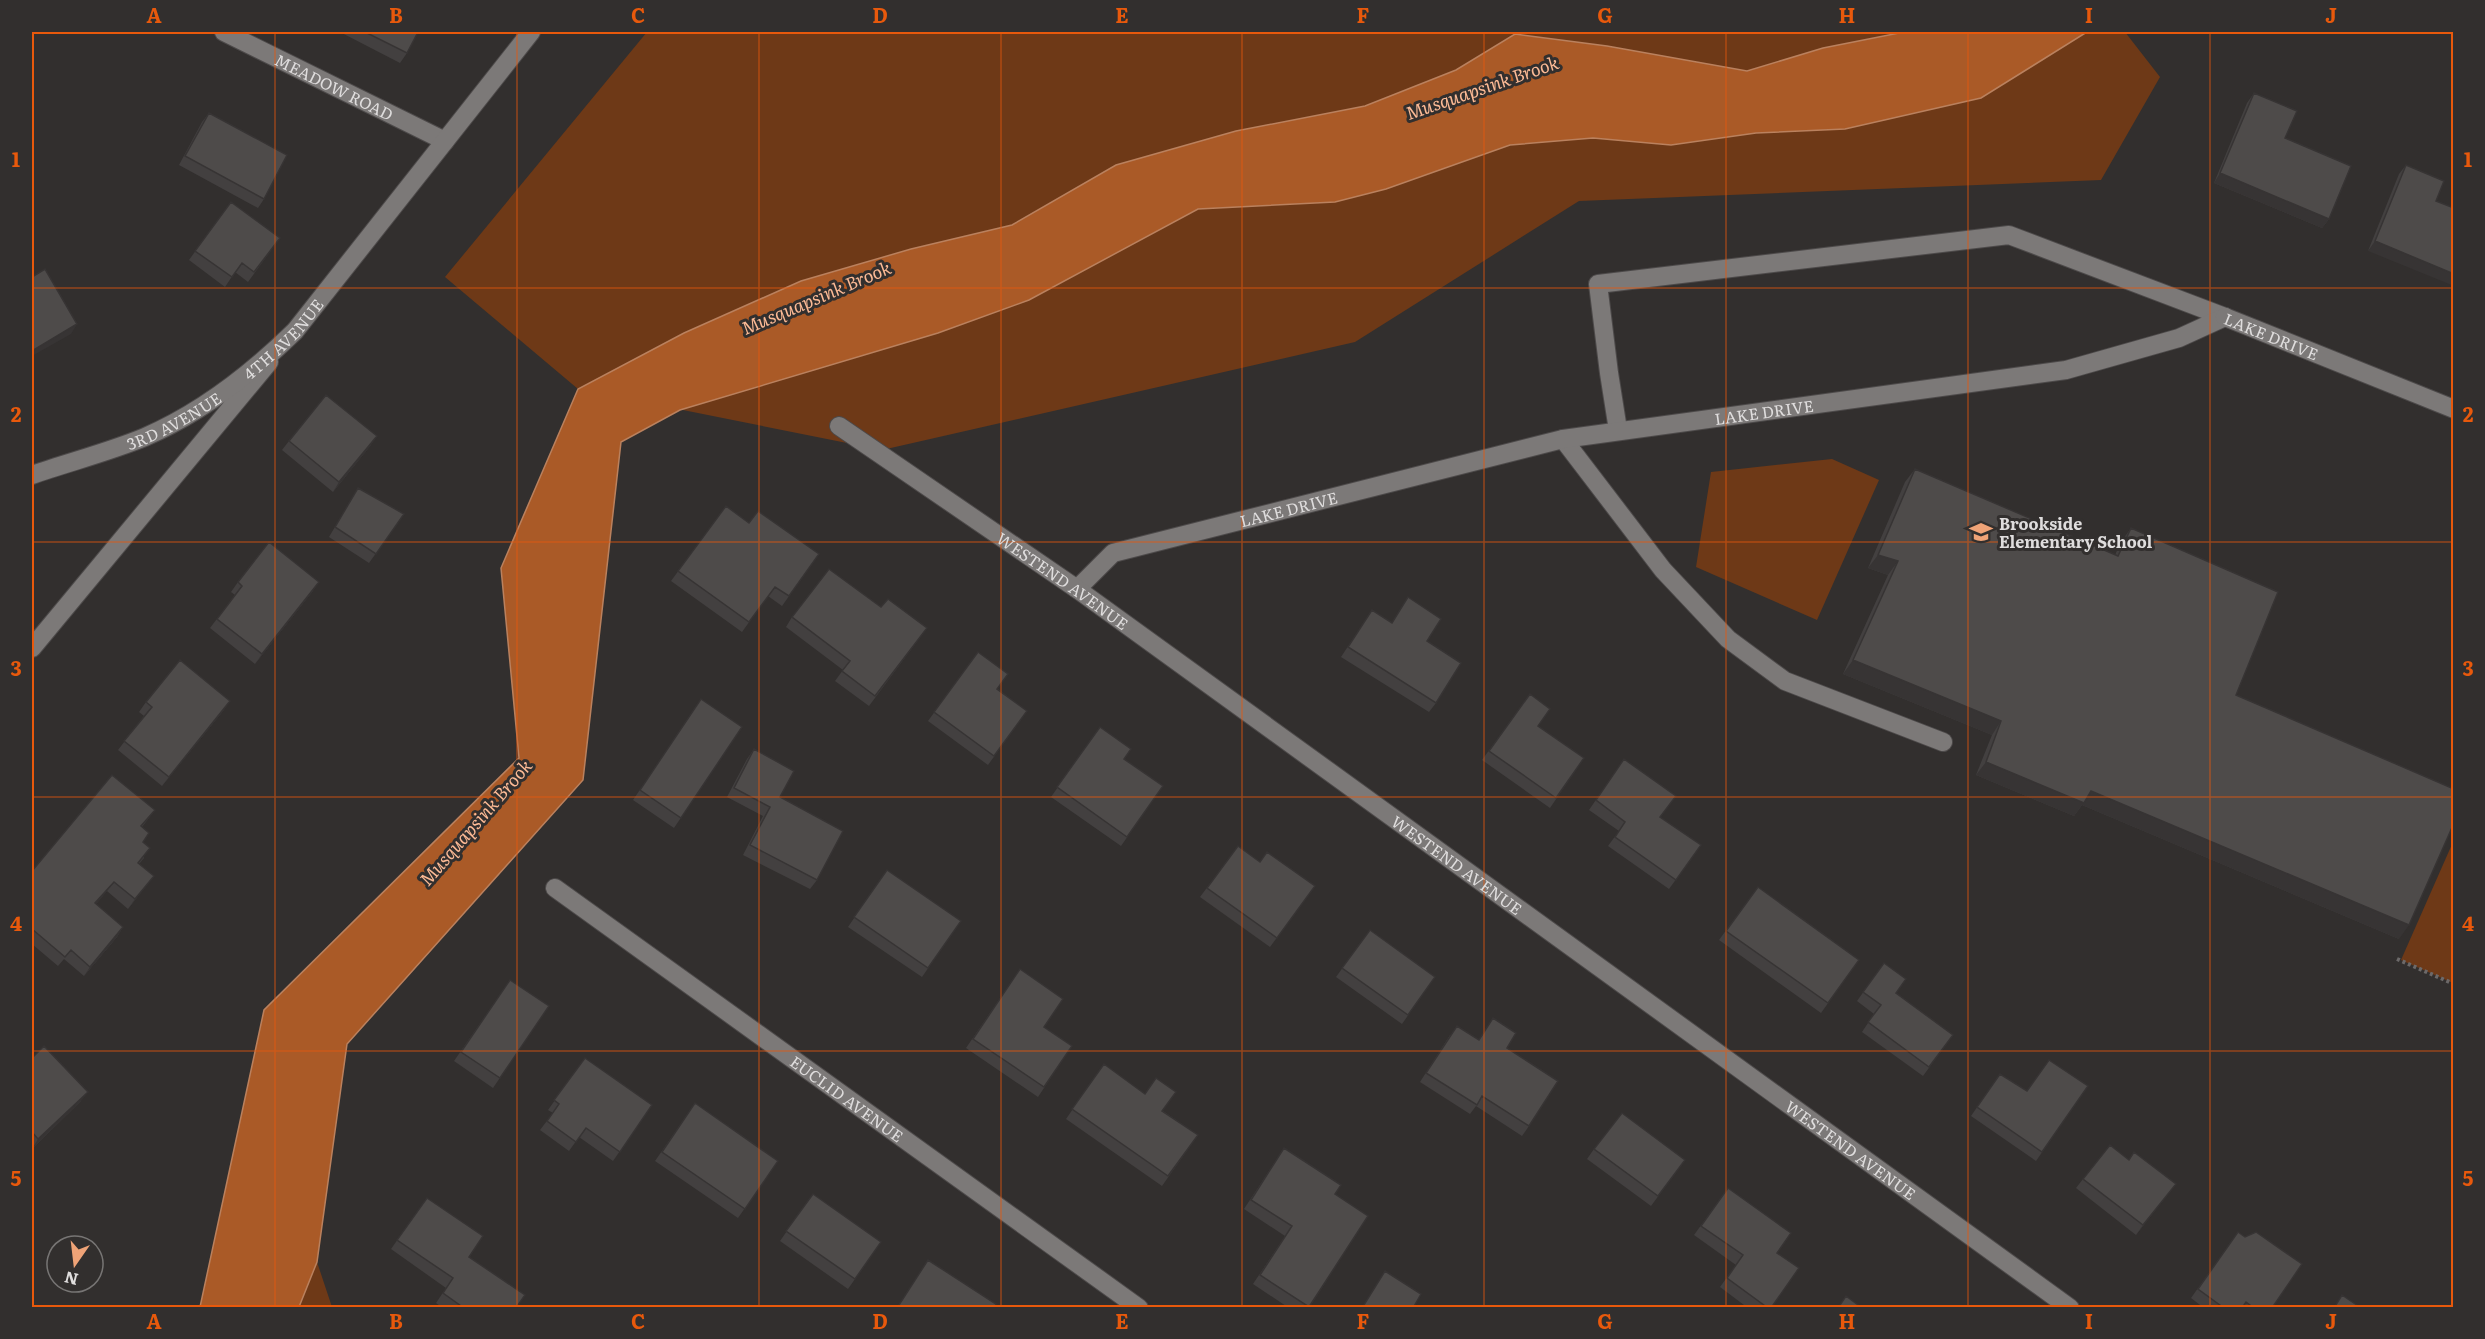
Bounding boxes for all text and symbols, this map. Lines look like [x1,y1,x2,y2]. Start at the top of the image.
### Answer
text: A [146,0,162,29]
text: B [389,0,403,29]
text: C [631,0,645,29]
text: D [872,0,888,29]
text: E [1115,0,1129,29]
text: F [1357,0,1370,29]
text: G [1597,0,1613,29]
text: H [1839,0,1855,29]
text: I [2085,0,2093,29]
text: J [2325,0,2337,29]
street label: MEADOW ROAD [271,47,398,126]
water label: Musquapsink Brook [1402,48,1562,126]
text: 1 [12,143,20,173]
text: 1 [2464,143,2472,173]
water label: Musquapsink Brook [737,253,895,341]
street label: 4TH AVENUE [238,293,329,385]
street label: LAKE DRIVE [2221,306,2322,365]
street label: 3RD AVENUE [123,385,226,455]
street label: LAKE DRIVE [1713,393,1815,430]
text: 2 [11,398,22,428]
text: 2 [2463,398,2474,428]
street label: LAKE DRIVE [1237,485,1340,532]
place label: Brookside Elementary School [1999,511,2153,553]
school or university icon: Brookside Elementary School [1968,519,1994,545]
street label: WESTEND AVENUE [992,526,1134,635]
text: 3 [10,652,22,682]
text: 3 [2462,652,2474,682]
water label: Musquapsink Brook [412,753,538,891]
street label: WESTEND AVENUE [1387,809,1528,920]
text: 4 [10,907,22,937]
text: 4 [2462,907,2474,937]
street label: EUCLID AVENUE [786,1049,909,1147]
street label: WESTEND AVENUE [1781,1094,1921,1205]
text: 5 [11,1162,22,1192]
text: 5 [2463,1162,2474,1192]
north arrow [45,1234,105,1294]
text: N [62,1266,81,1293]
text: A [146,1305,162,1335]
text: B [389,1305,403,1335]
text: C [631,1305,645,1335]
text: D [872,1305,888,1335]
text: E [1115,1305,1129,1335]
text: F [1357,1305,1370,1335]
text: G [1597,1305,1613,1335]
text: H [1839,1305,1855,1335]
text: I [2085,1305,2093,1335]
text: J [2325,1305,2337,1335]

